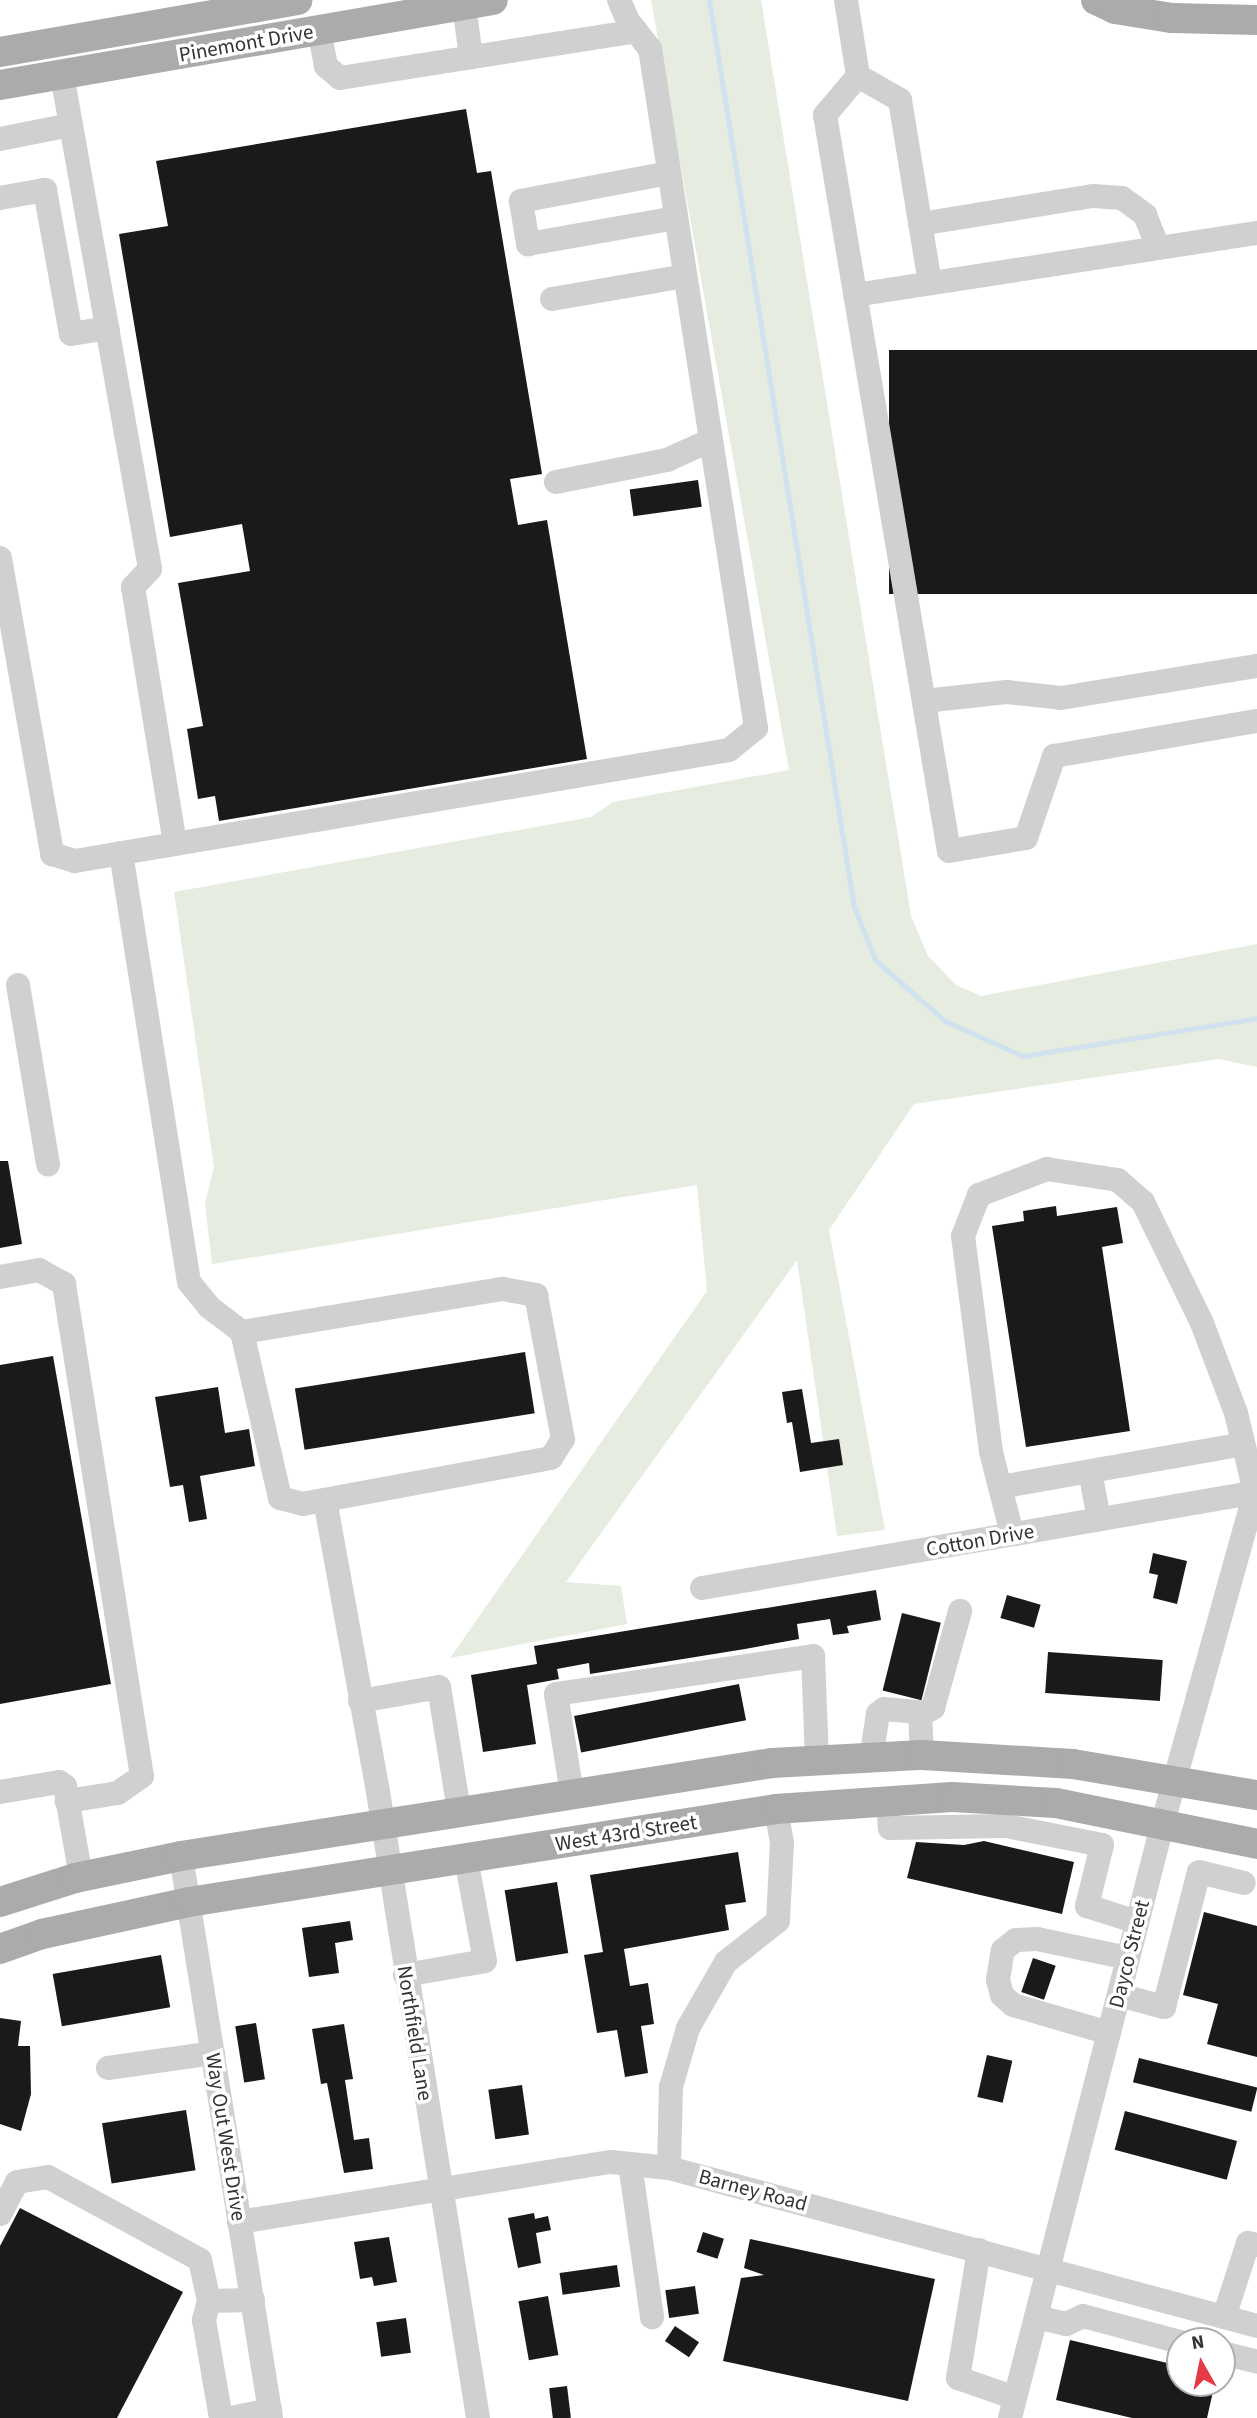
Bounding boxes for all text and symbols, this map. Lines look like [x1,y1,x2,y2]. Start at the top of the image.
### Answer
street label: Pinemont Drive [177,19,315,67]
street label: Cotton Drive [924,1518,1036,1562]
street label: West 43rd Street [553,1809,699,1857]
street label: Dayco Street [1103,1897,1155,2011]
street label: Northfield Lane [392,1964,438,2102]
street label: Way Out West Drive [200,2051,252,2223]
street label: Barney Road [696,2163,810,2217]
north arrow [1166,2327,1236,2397]
text: N [1190,2328,1206,2357]

